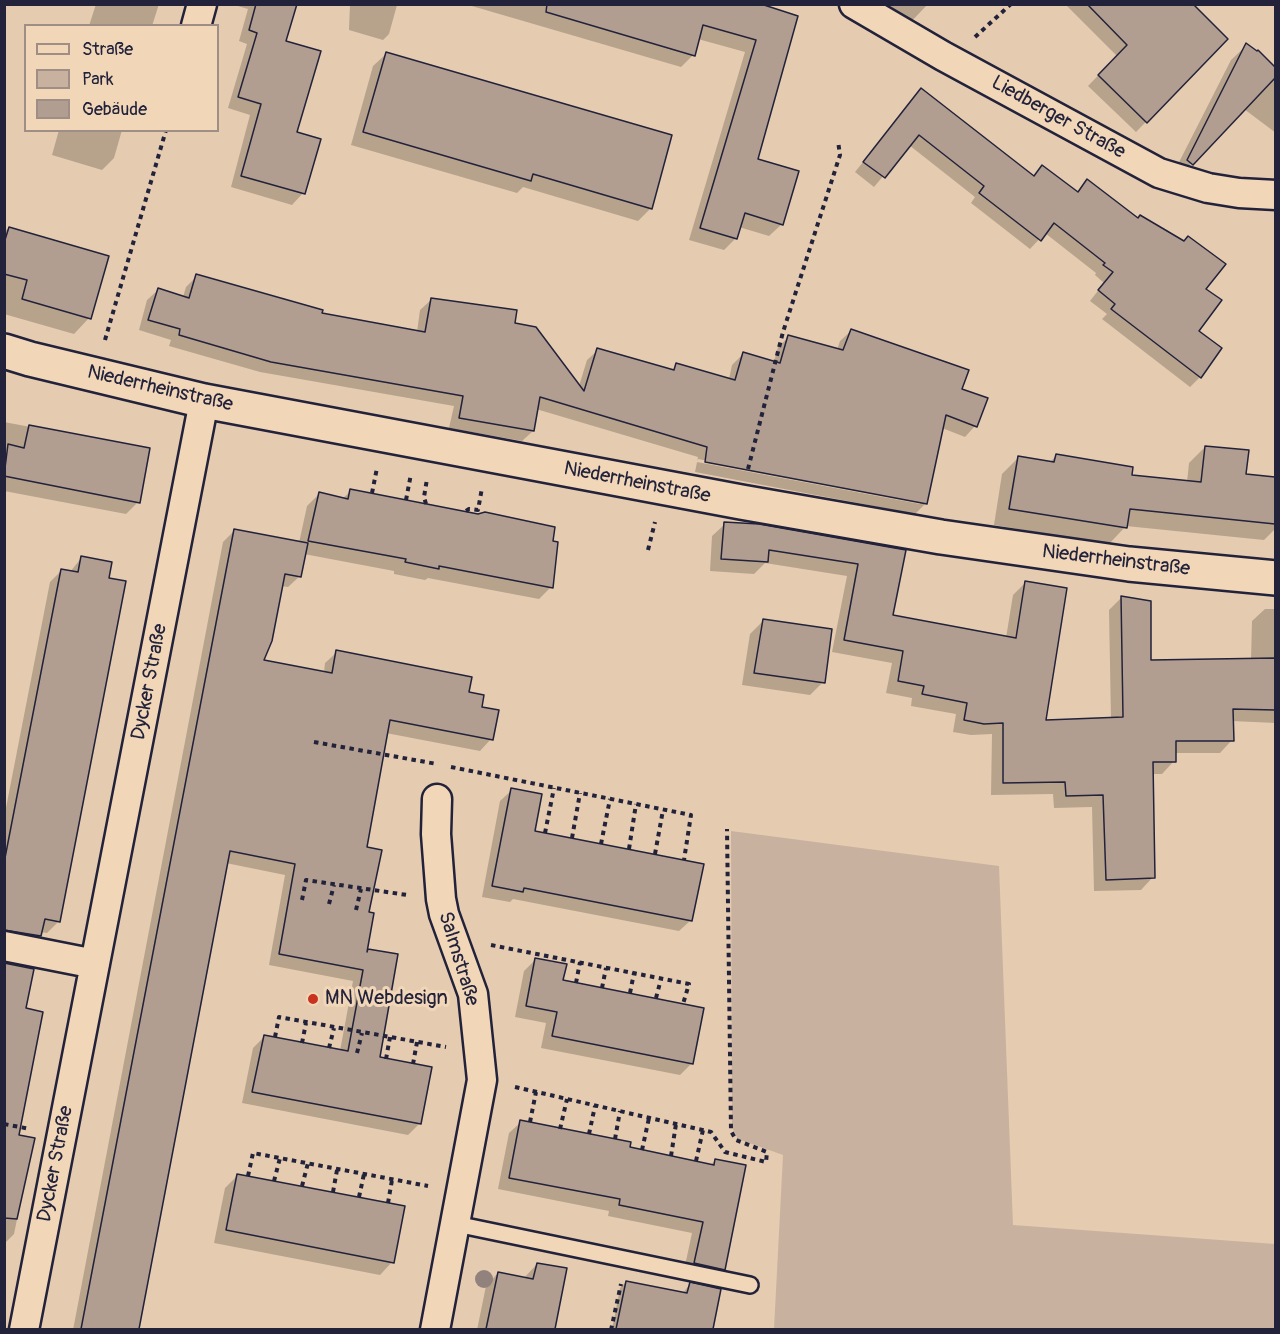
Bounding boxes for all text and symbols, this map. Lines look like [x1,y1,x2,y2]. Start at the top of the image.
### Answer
legend [24,24,219,132]
text: Straße [82,38,133,61]
text: Park [82,68,114,91]
street label: Liedberger Straße [987,71,1129,165]
text: Gebäude [82,98,147,121]
street label: Niederrheinstraße [85,361,235,417]
street label: Niederrheinstraße [562,457,712,509]
street label: Niederrheinstraße [1041,540,1191,582]
street label: Dycker Straße [127,622,173,742]
street label: Salmstraße [432,909,484,1009]
place label: MN Webdesign [325,987,448,1011]
marker: MN Webdesign [306,992,320,1006]
street label: Dycker Straße [33,1104,79,1224]

